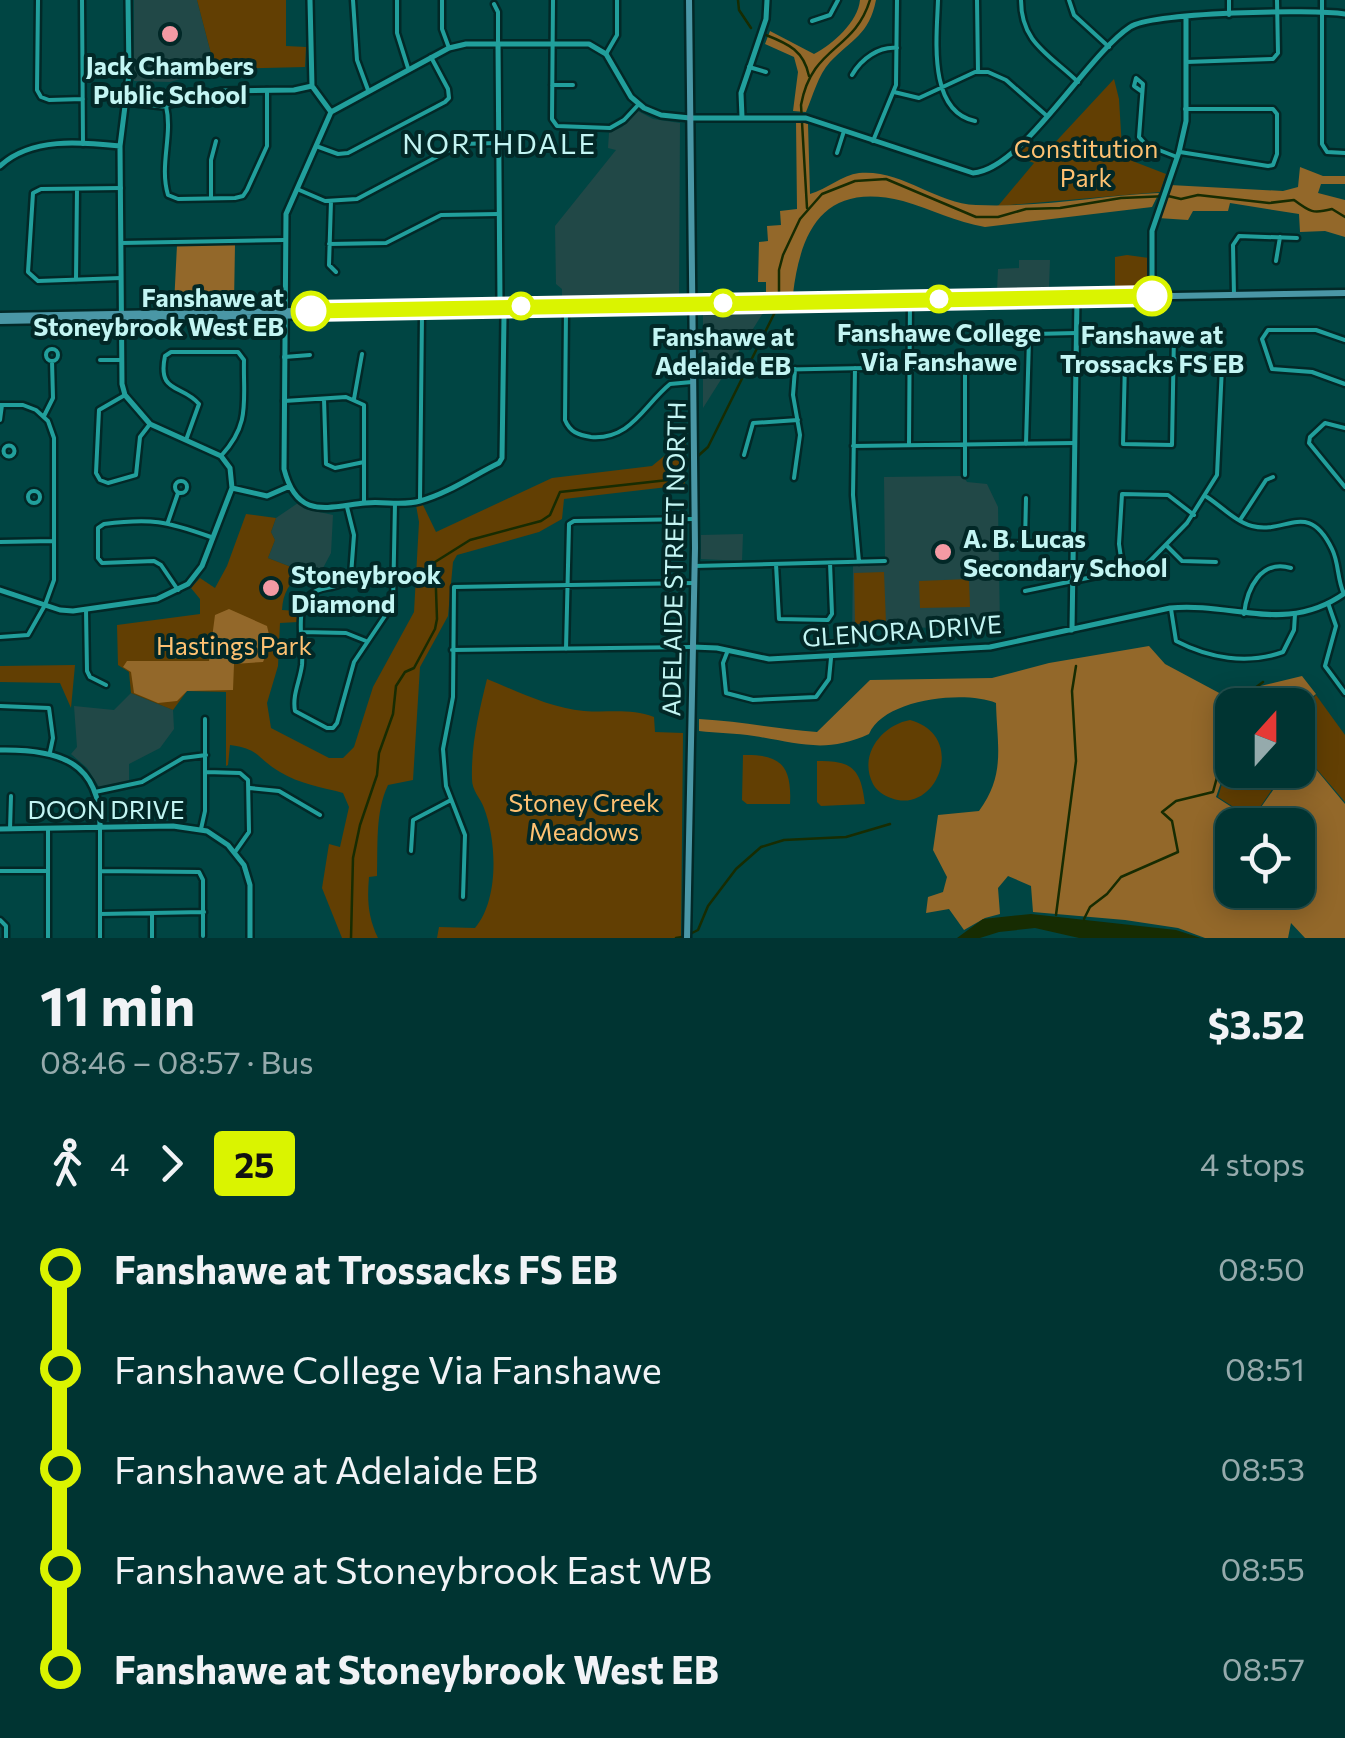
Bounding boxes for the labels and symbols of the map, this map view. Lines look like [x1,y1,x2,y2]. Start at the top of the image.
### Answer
marker: Jack Chambers Public School [159,23,181,45]
place label: Jack Chambers Public School [86,50,254,109]
district label: NORTHDALE [402,126,598,160]
park label: Constitution Park [1014,133,1158,192]
marker: Fanshawe at Trossacks FS EB [1133,277,1171,315]
place label: Fanshawe at Stoneybrook West EB [33,282,284,341]
marker: Fanshawe College Via Fanshawe [926,286,952,312]
marker: Fanshawe at Adelaide EB [710,290,736,316]
marker: Fanshawe at Stoneybrook West EB [292,292,330,330]
unlabelled marker [508,293,534,319]
place label: Fanshawe College Via Fanshawe [837,317,1041,376]
place label: Fanshawe at Trossacks FS EB [1060,319,1244,378]
place label: Fanshawe at Adelaide EB [652,321,794,380]
street label: ADELAIDE STREET NORTH [655,401,691,717]
place label: A. B. Lucas Secondary School [963,523,1168,582]
marker: A. B. Lucas Secondary School [932,541,954,563]
place label: Stoneybrook Diamond [291,559,442,618]
marker: Stoneybrook Diamond [260,577,282,599]
street label: GLENORA DRIVE [801,608,1003,652]
park label: Hastings Park [156,630,313,660]
north arrow [1215,688,1315,788]
park label: Stoney Creek Meadows [509,787,660,846]
street label: DOON DRIVE [27,794,185,824]

